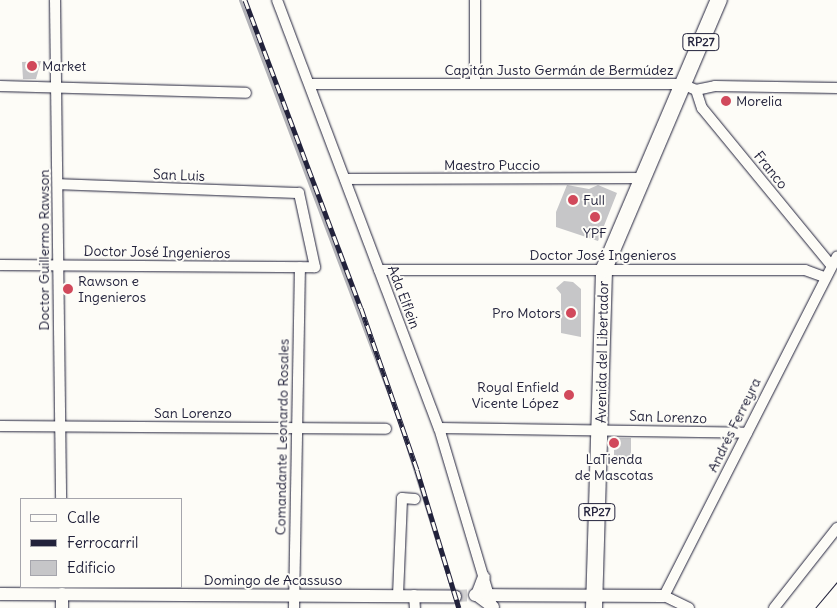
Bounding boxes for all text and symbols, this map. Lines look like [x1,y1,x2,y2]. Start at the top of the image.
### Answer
road number: RP27 [682,32,720,52]
place label: Market [42,58,86,74]
marker: Market [26,60,38,72]
street label: Capitán Justo Germán de Bermúdez [444,62,674,78]
place label: Morelia [736,93,782,109]
marker: Morelia [720,95,732,107]
street label: Franco [751,148,791,192]
street label: Maestro Puccio [444,157,540,173]
street label: San Luis [153,166,205,184]
street label: Doctor Guillermo Rawson [36,169,52,331]
place label: Full [583,192,605,208]
marker: Full [567,194,579,206]
marker: YPF [589,211,601,223]
place label: YPF [583,225,607,241]
street label: Doctor José Ingenieros [83,242,231,262]
street label: Doctor José Ingenieros [530,247,676,263]
street label: Ada Elflein [384,263,424,331]
place label: Rawson e Ingenieros [78,273,146,306]
street label: Avenida del Libertador [592,281,612,423]
marker: Rawson e Ingenieros [62,283,74,295]
place label: Pro Motors [492,305,561,321]
marker: Pro Motors [565,307,577,319]
street label: Comandante Leonardo Rosales [272,339,292,535]
street label: Andrés Ferreyra [704,375,764,475]
place label: Royal Enfield Vicente López [472,379,559,412]
marker: Royal Enfield Vicente López [563,389,575,401]
street label: San Lorenzo [154,405,232,421]
street label: San Lorenzo [629,407,707,427]
marker: LaTienda de Mascotas [608,437,620,449]
place label: LaTienda de Mascotas [575,451,653,484]
legend [20,498,182,588]
road number: RP27 [578,502,616,522]
text: Calle [67,508,100,527]
text: Ferrocarril [67,533,138,552]
text: Edificio [67,558,115,577]
street label: Domingo de Acassuso [204,572,342,588]

